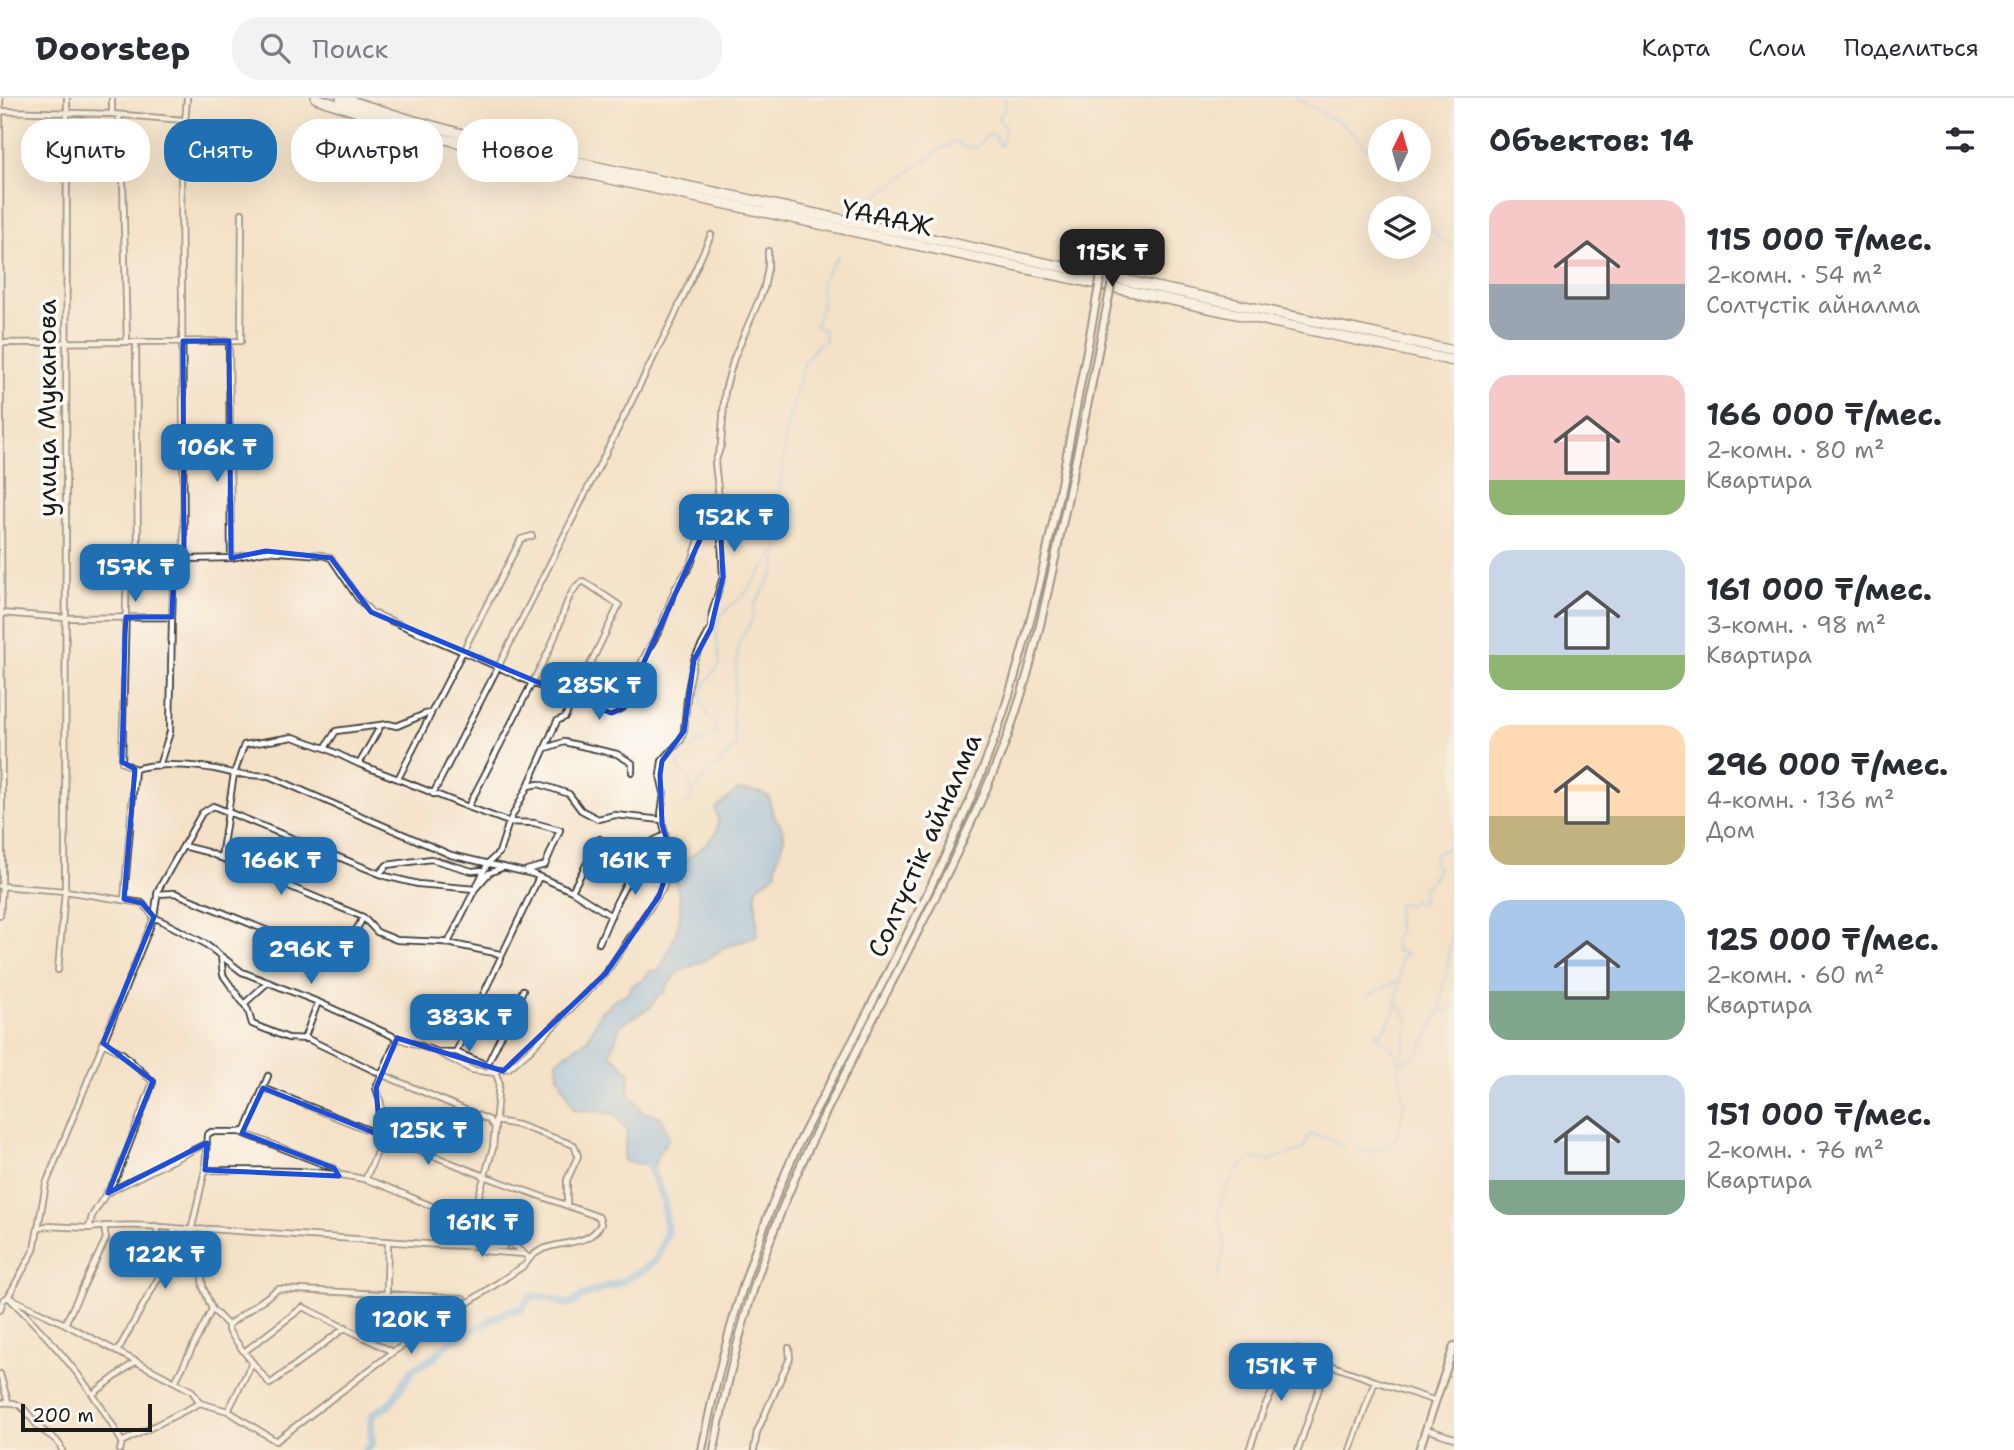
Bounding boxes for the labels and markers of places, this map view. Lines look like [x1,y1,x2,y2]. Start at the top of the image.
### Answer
pin: 115K ₸ [1055,230,1169,289]
pin: 106K ₸ [160,424,274,484]
pin: 152K ₸ [677,494,791,554]
pin: 157K ₸ [78,545,192,604]
pin: 285K ₸ [542,662,656,722]
pin: 166K ₸ [224,838,338,897]
pin: 161K ₸ [578,838,692,897]
pin: 296K ₸ [254,926,368,986]
pin: 383K ₸ [412,995,526,1054]
pin: 125K ₸ [371,1108,485,1167]
pin: 161K ₸ [425,1200,539,1259]
pin: 122K ₸ [108,1232,222,1291]
pin: 120K ₸ [354,1296,468,1356]
pin: 151K ₸ [1224,1344,1338,1403]

